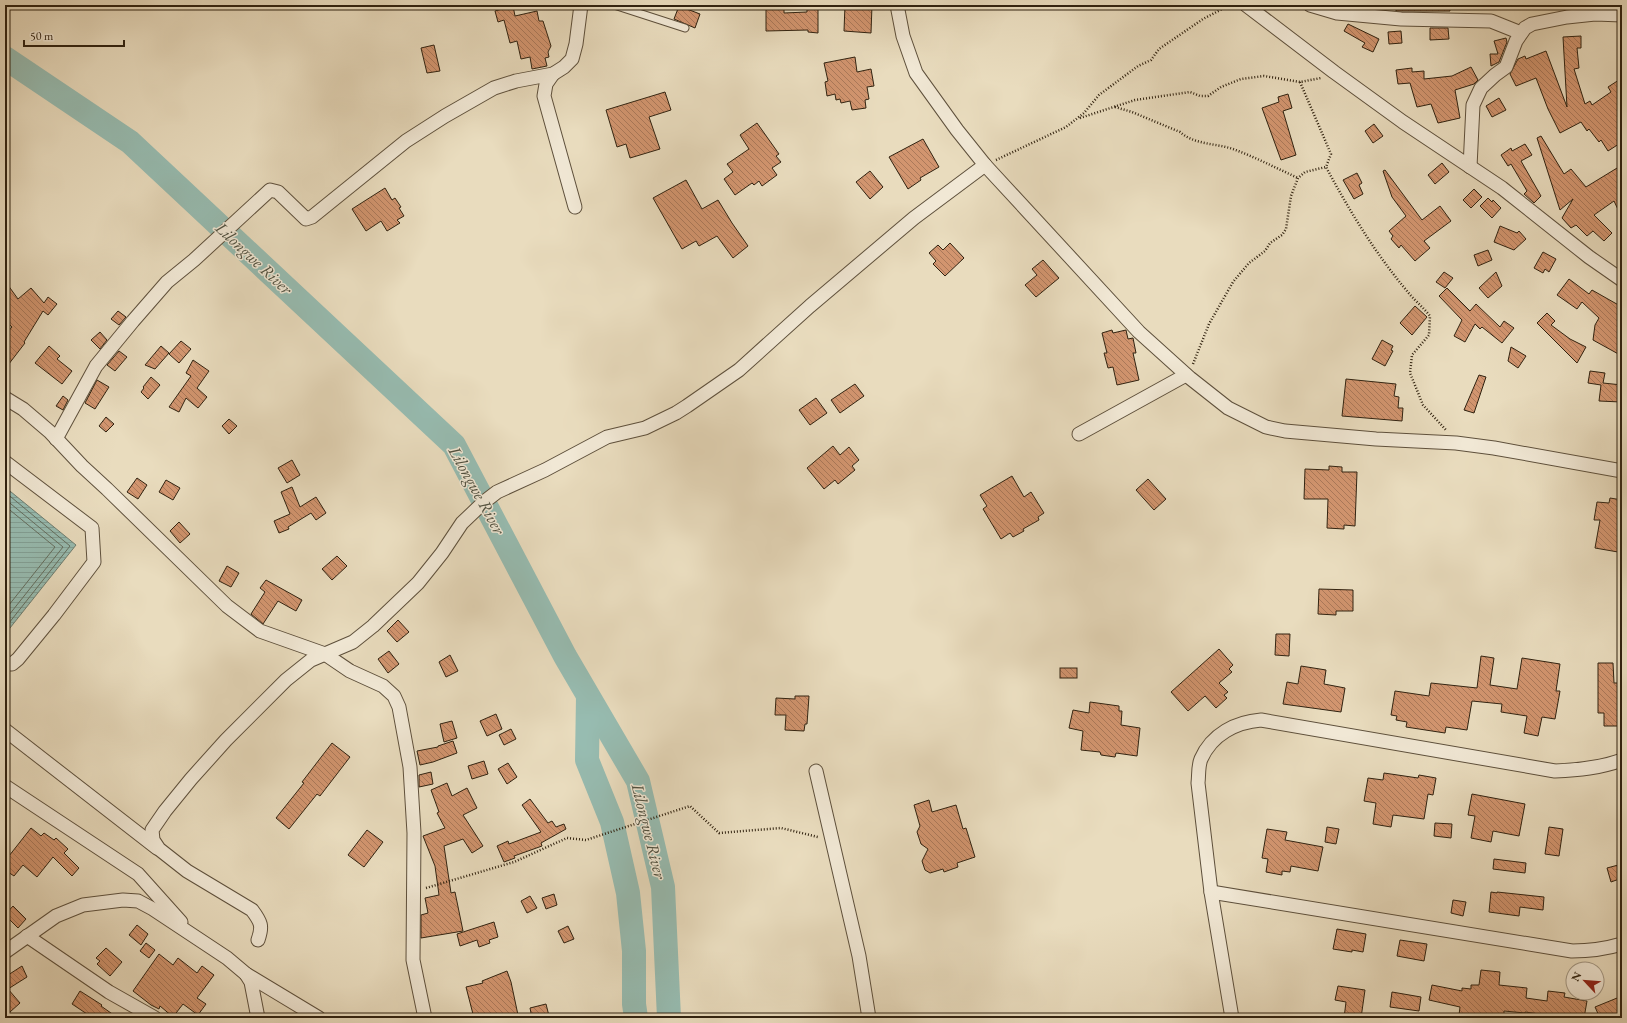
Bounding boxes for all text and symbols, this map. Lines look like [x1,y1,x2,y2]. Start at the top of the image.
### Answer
scale bar [24,22,124,48]
text: 50 m [30,28,54,44]
water label: Lilongwe River [210,216,298,300]
water label: Lilongwe River [443,441,511,539]
water label: Lilongwe River [626,780,672,882]
north arrow [1565,961,1605,1001]
text: N [1568,969,1584,984]

